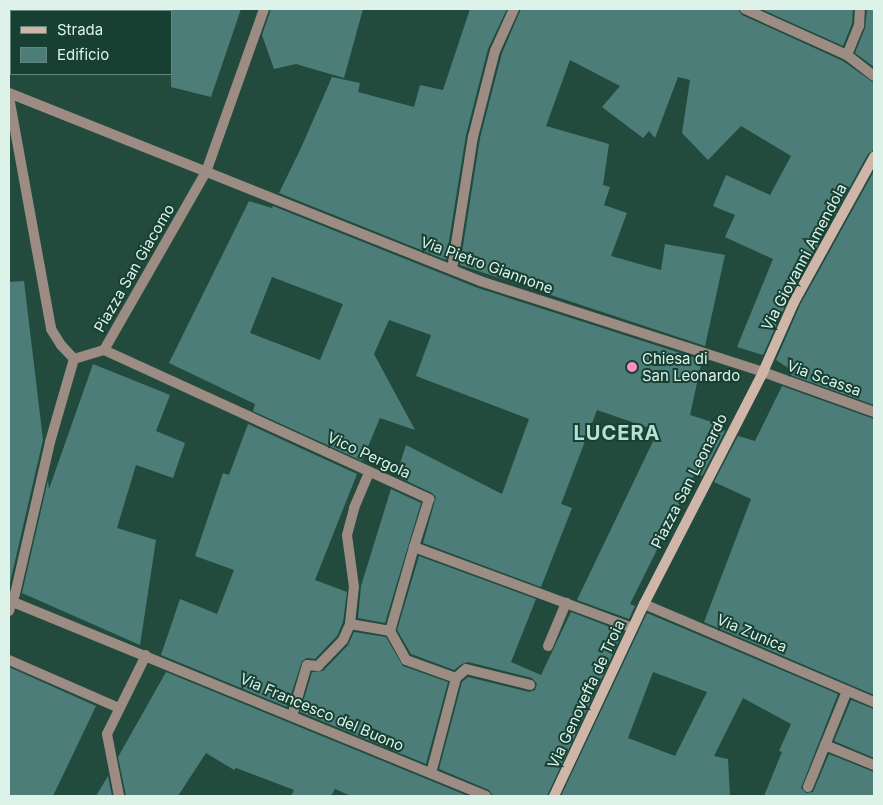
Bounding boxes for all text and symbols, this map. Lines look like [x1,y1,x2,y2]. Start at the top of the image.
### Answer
legend [10,10,172,75]
text: Strada [57,20,103,39]
text: Edificio [57,45,109,64]
street label: Via Giovanni Amendola [758,180,850,334]
street label: Piazza San Giacomo [90,201,178,335]
street label: Via Pietro Giannone [418,233,556,297]
place label: Chiesa di San Leonardo [642,349,740,384]
street label: Via Scassa [784,356,864,400]
marker: Chiesa di San Leonardo [626,361,638,373]
street label: Piazza San Leonardo [647,411,731,551]
district label: LUCERA [573,421,661,445]
street label: Vico Pergola [325,428,413,482]
street label: Via Zunica [714,610,790,656]
street label: Via Genoveffa de Troia [544,617,628,771]
street label: Via Francesco del Buono [237,669,407,755]

